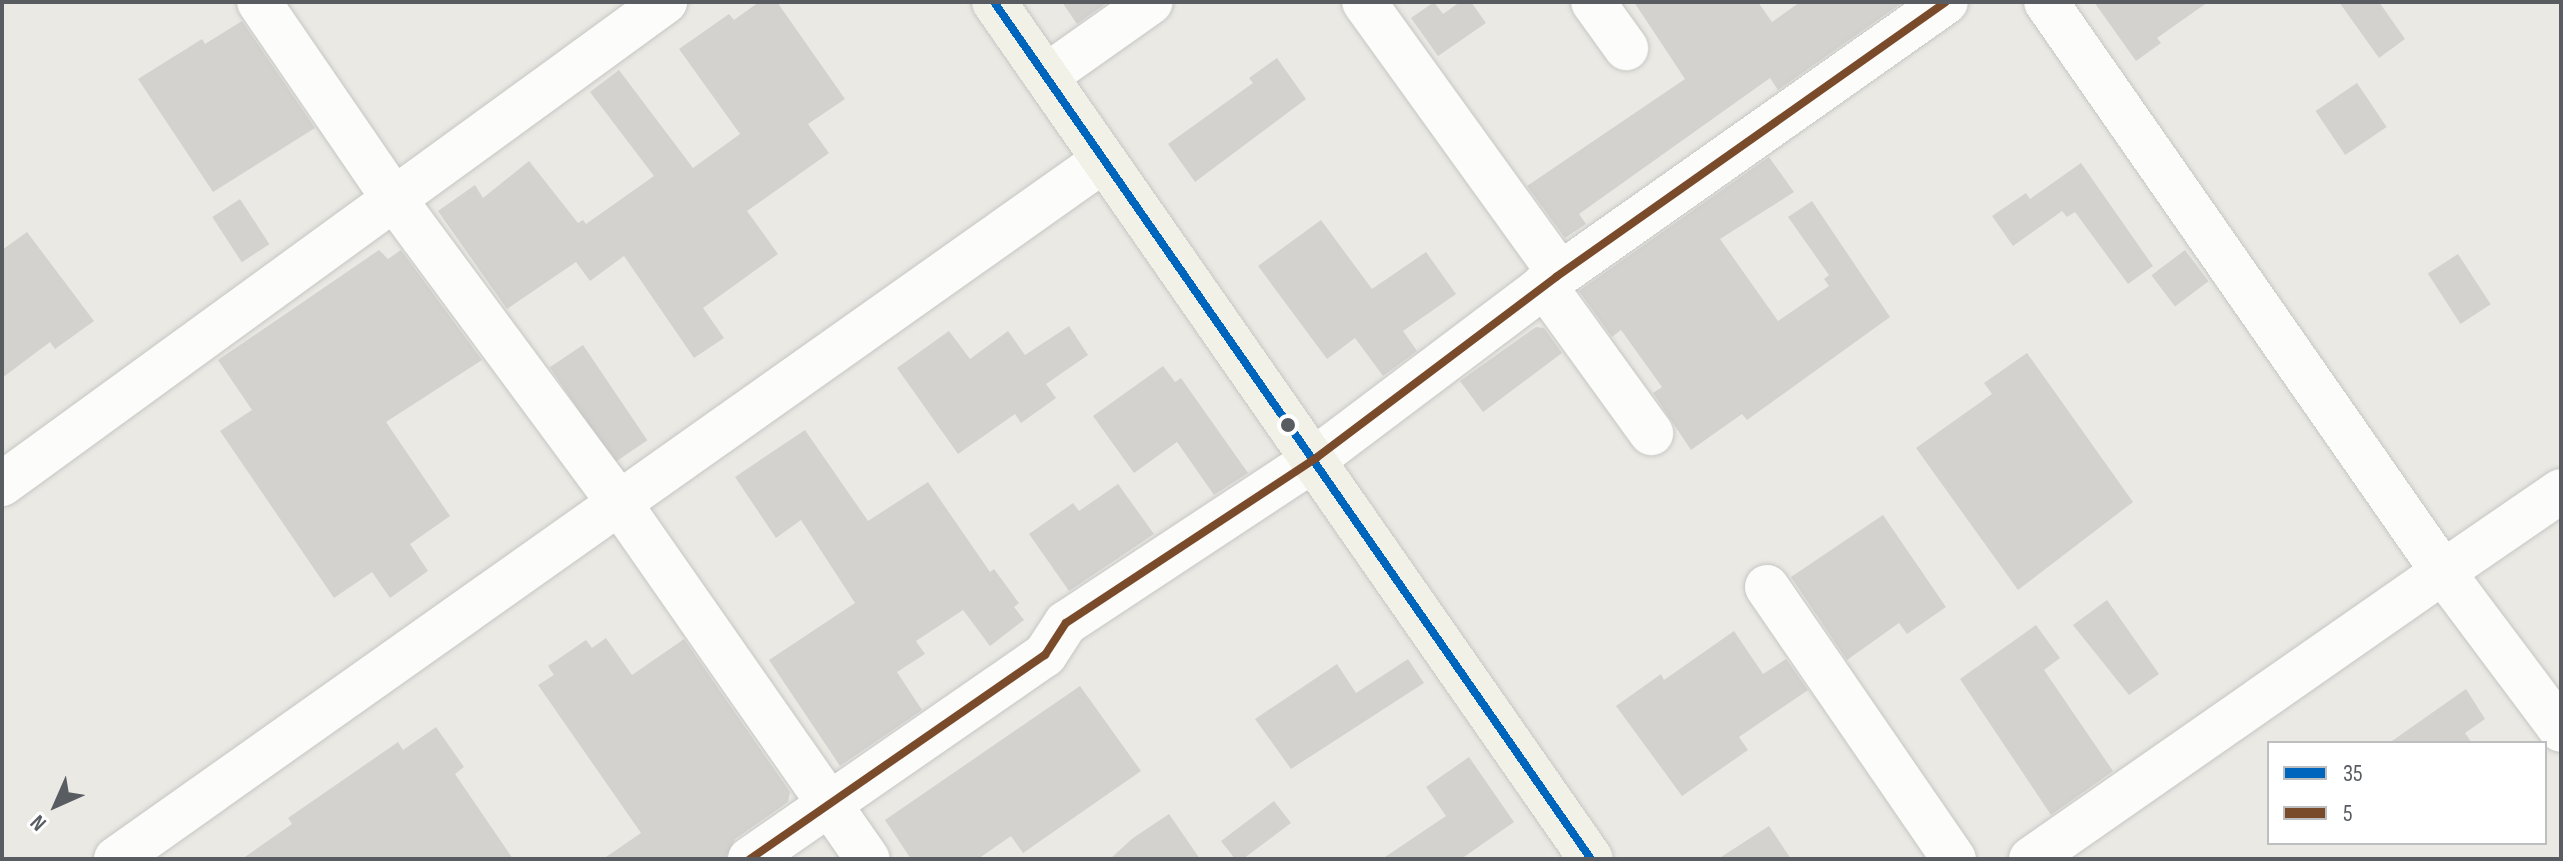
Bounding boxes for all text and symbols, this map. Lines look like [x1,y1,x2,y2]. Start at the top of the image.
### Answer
unlabelled marker [1280,417,1296,433]
legend [2267,741,2547,845]
text: 35 [2343,759,2363,788]
north arrow [16,765,96,845]
text: 5 [2343,799,2353,828]
text: N [25,809,52,836]

